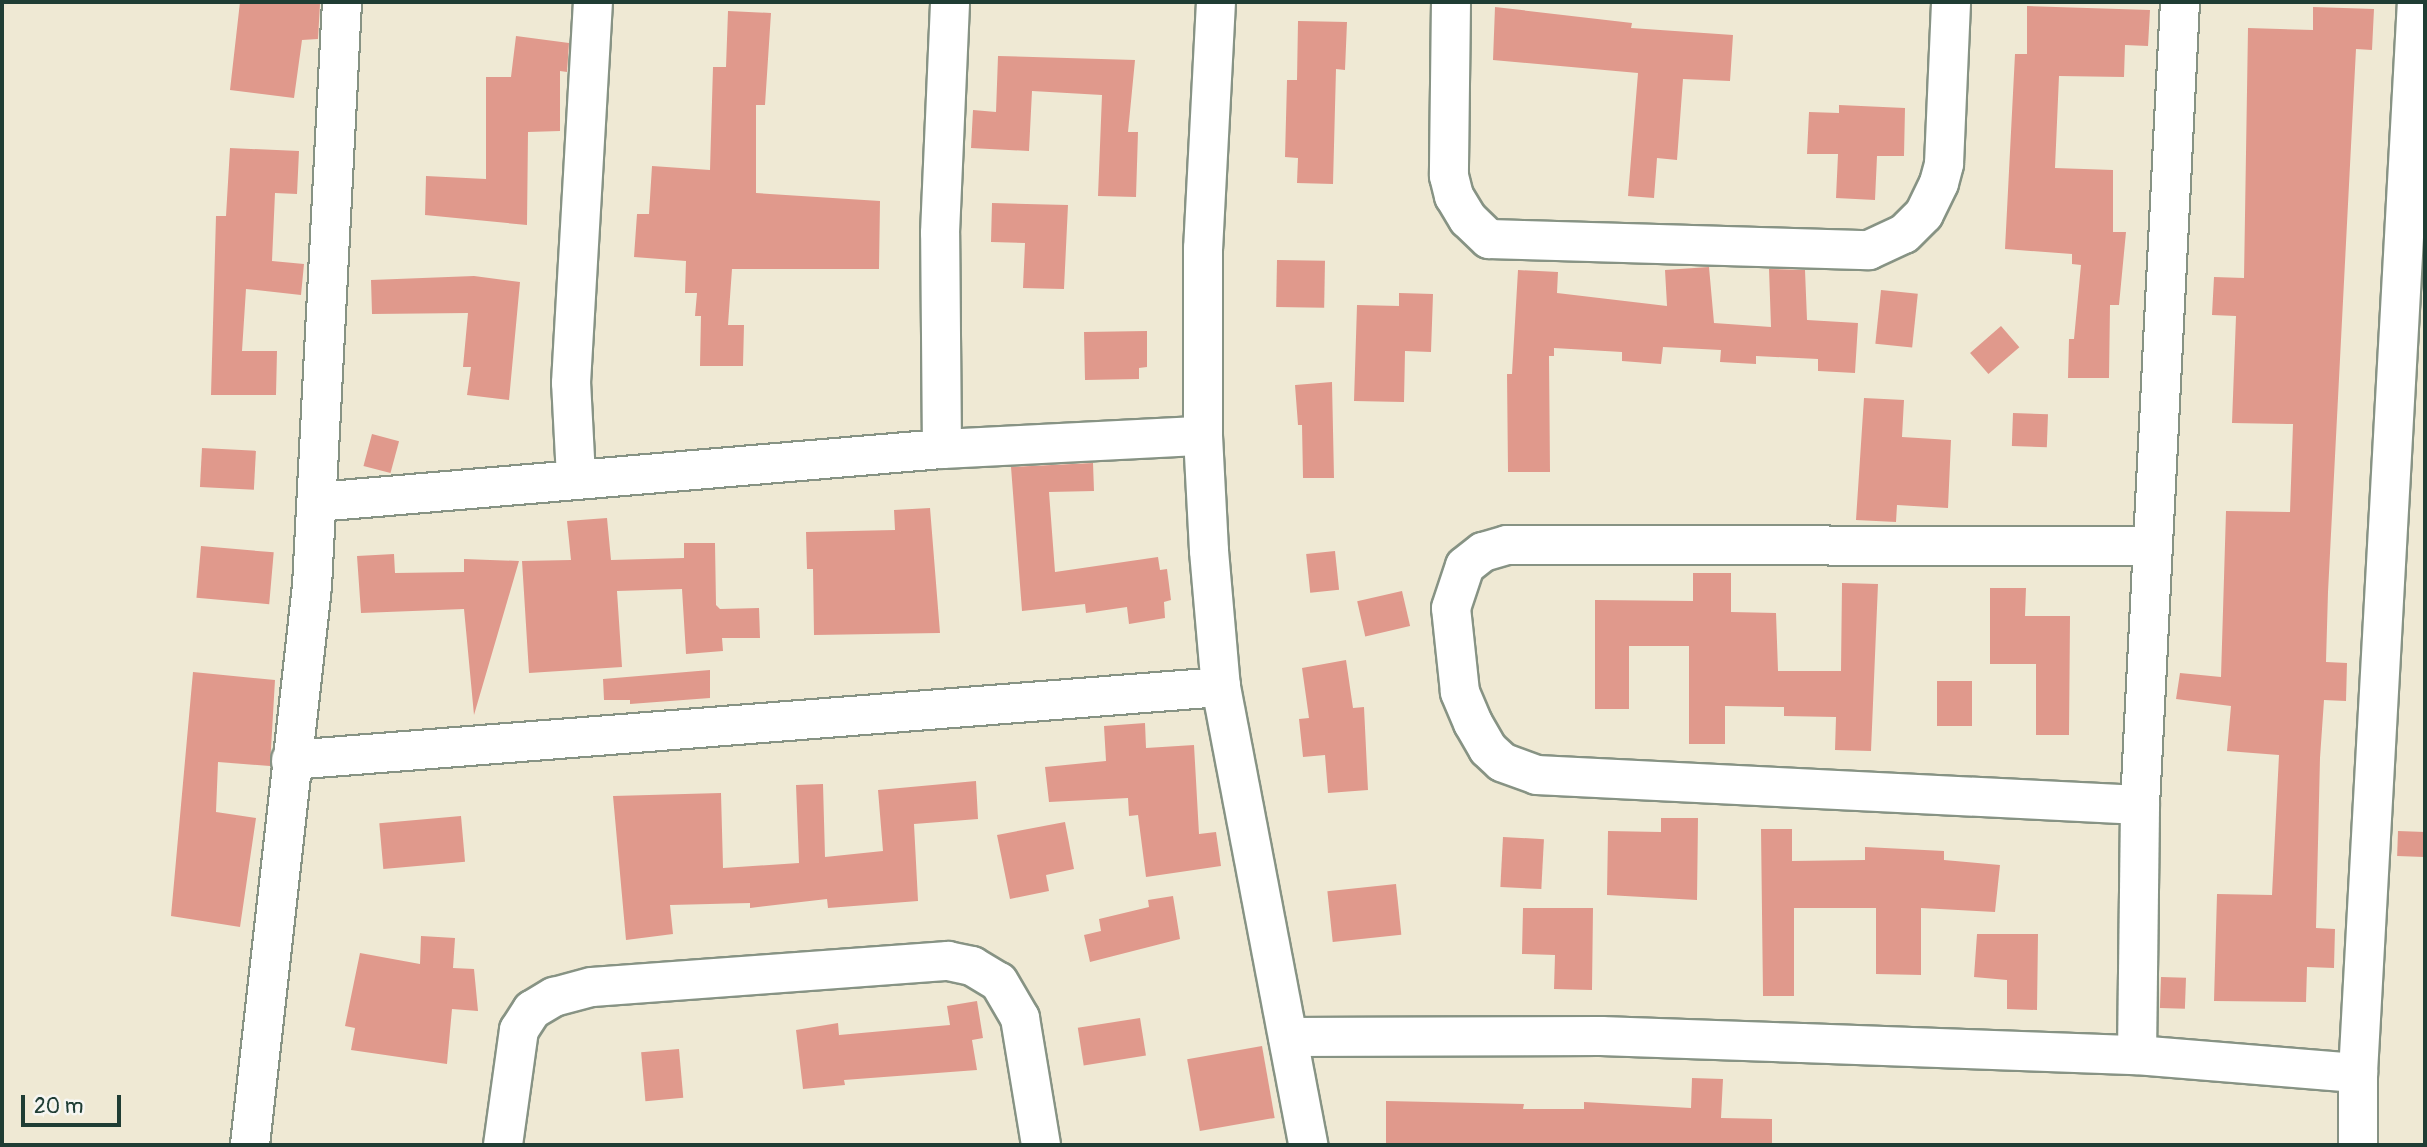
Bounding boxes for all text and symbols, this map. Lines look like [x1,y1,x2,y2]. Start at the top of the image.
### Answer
scale bar [24,1080,124,1124]
text: 20 m [34,1093,83,1120]

